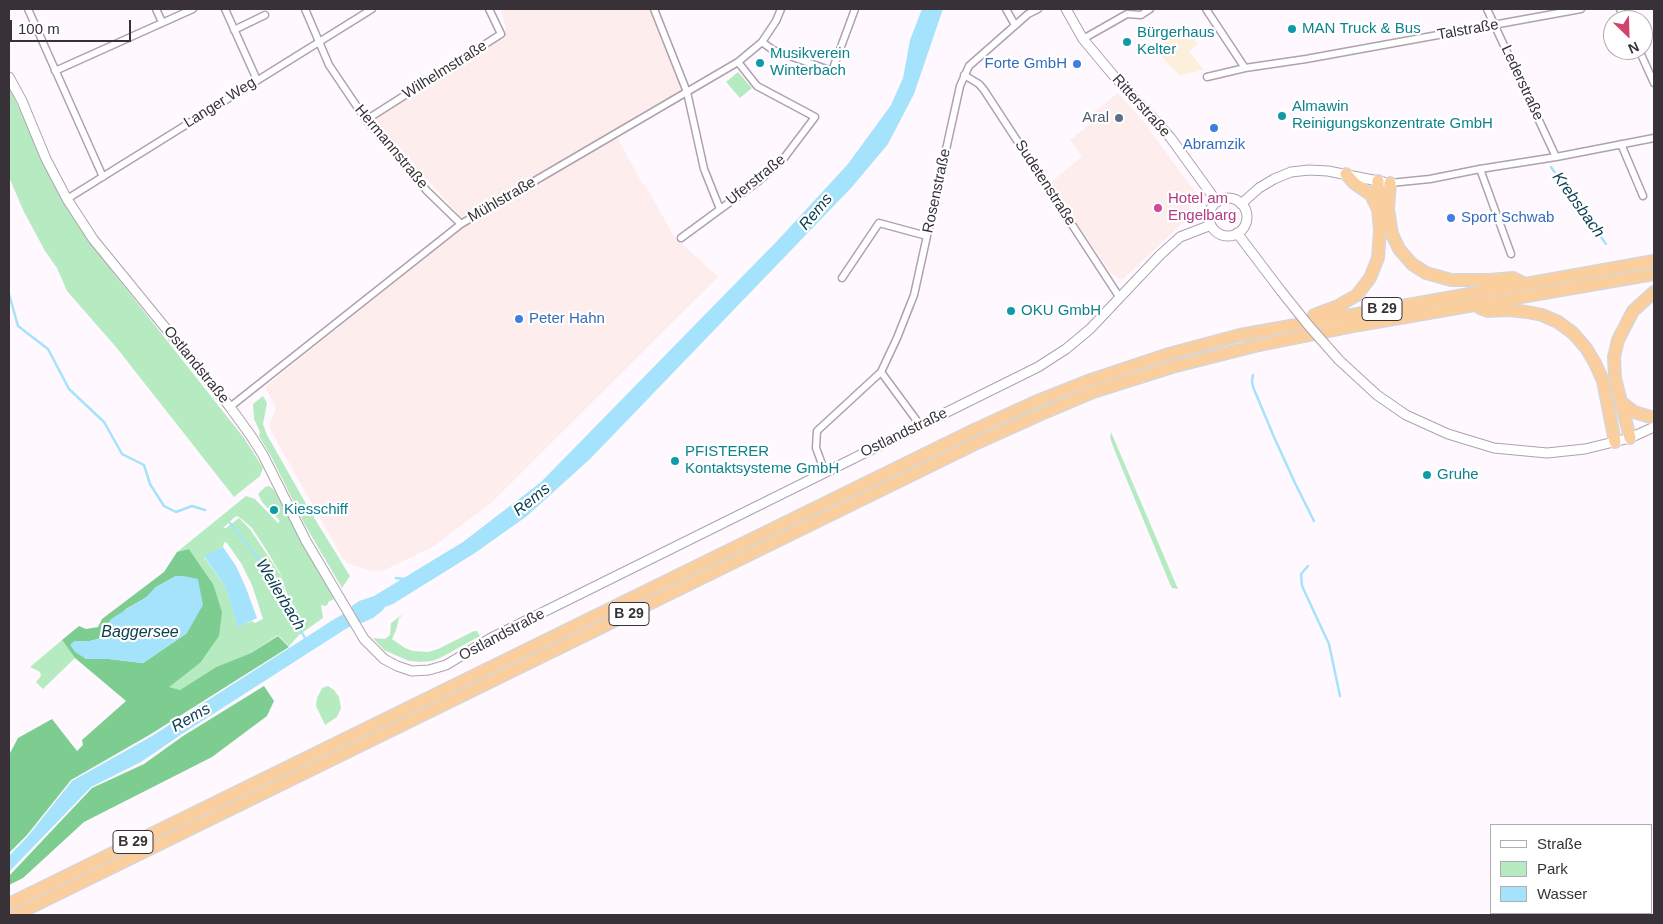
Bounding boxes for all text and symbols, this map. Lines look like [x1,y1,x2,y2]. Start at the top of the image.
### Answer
scale bar [12,10,134,42]
north arrow [1603,10,1653,60]
street label: Talstraße [1436,16,1500,44]
text: 100 m [18,20,60,37]
place label: MAN Truck & Bus [1302,20,1421,38]
marker: MAN Truck & Bus [1286,23,1298,35]
place label: Bürgerhaus Kelter [1137,24,1215,59]
marker: Bürgerhaus Kelter [1121,36,1133,48]
street label: Wilhelmstraße [400,37,490,103]
text: N [1626,38,1642,57]
street label: Lederstraße [1497,43,1547,123]
place label: Musikverein Winterbach [770,45,850,80]
place label: Forte GmbH [984,55,1067,73]
marker: Musikverein Winterbach [754,57,766,69]
marker: Forte GmbH [1071,58,1083,70]
street label: Ritterstraße [1108,71,1174,141]
street label: Langer Weg [181,74,259,132]
place label: Almawin Reinigungskonzentrate GmbH [1292,98,1493,133]
street label: Hermannstraße [351,101,431,193]
place label: Aral [1082,109,1109,127]
marker: Almawin Reinigungskonzentrate GmbH [1276,110,1288,122]
marker: Aral [1113,112,1125,124]
marker: Abramzik [1208,122,1220,134]
place label: Abramzik [1183,136,1245,154]
street label: Sudetenstraße [1011,137,1079,229]
street label: Rosenstraße [919,147,955,235]
street label: Uferstraße [723,151,789,209]
water label: Krebsbach [1548,168,1608,242]
street label: Mühlstraße [465,173,539,227]
water label: Rems [795,190,837,234]
place label: Hotel am Engelbarg [1168,190,1236,225]
marker: Hotel am Engelbarg [1152,202,1164,214]
place label: Sport Schwab [1461,209,1554,227]
marker: Sport Schwab [1445,212,1457,224]
road number: B 29 [1362,298,1402,320]
place label: OKU GmbH [1021,302,1101,320]
marker: OKU GmbH [1005,305,1017,317]
place label: Peter Hahn [529,310,605,328]
marker: Peter Hahn [513,313,525,325]
street label: Ostlandstraße [159,323,233,407]
street label: Ostlandstraße [858,404,950,462]
place label: PFISTERER Kontaktsysteme GmbH [685,443,839,478]
marker: PFISTERER Kontaktsysteme GmbH [669,455,681,467]
place label: Gruhe [1437,466,1479,484]
marker: Gruhe [1421,469,1433,481]
water label: Rems [510,479,554,521]
place label: Kiesschiff [284,501,348,519]
marker: Kiesschiff [268,504,280,516]
water label: Weilerbach [251,556,309,634]
road number: B 29 [609,602,649,626]
street label: Ostlandstraße [456,605,548,665]
water label: Baggersee [101,623,179,643]
water label: Rems [168,699,214,737]
legend [1490,824,1653,914]
road number: B 29 [113,830,153,854]
text: Straße [1537,835,1582,852]
text: Park [1537,860,1568,877]
text: Wasser [1537,885,1587,902]

